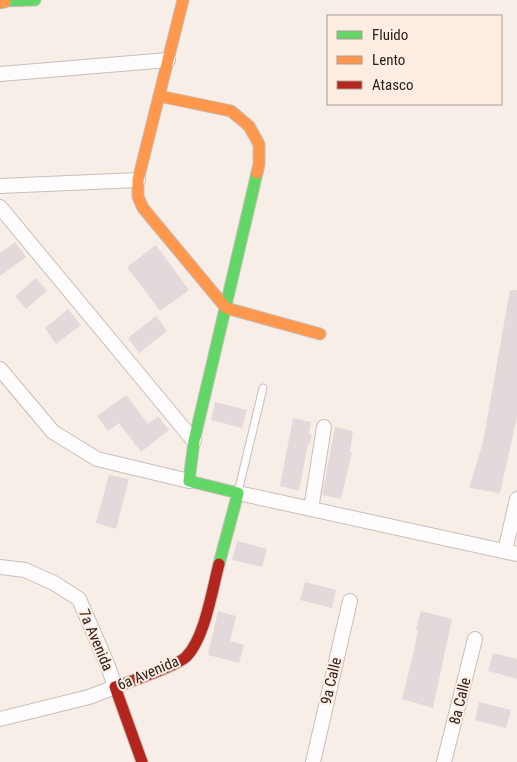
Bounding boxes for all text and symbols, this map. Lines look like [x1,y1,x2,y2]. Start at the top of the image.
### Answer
legend [327,15,502,105]
text: Fluido [372,26,408,44]
text: Lento [372,51,405,69]
text: Atasco [372,76,413,94]
street label: 7a Avenida [75,607,117,673]
street label: 6a Avenida [115,652,181,694]
street label: 9a Calle [317,656,345,706]
street label: 8a Calle [446,676,474,726]

